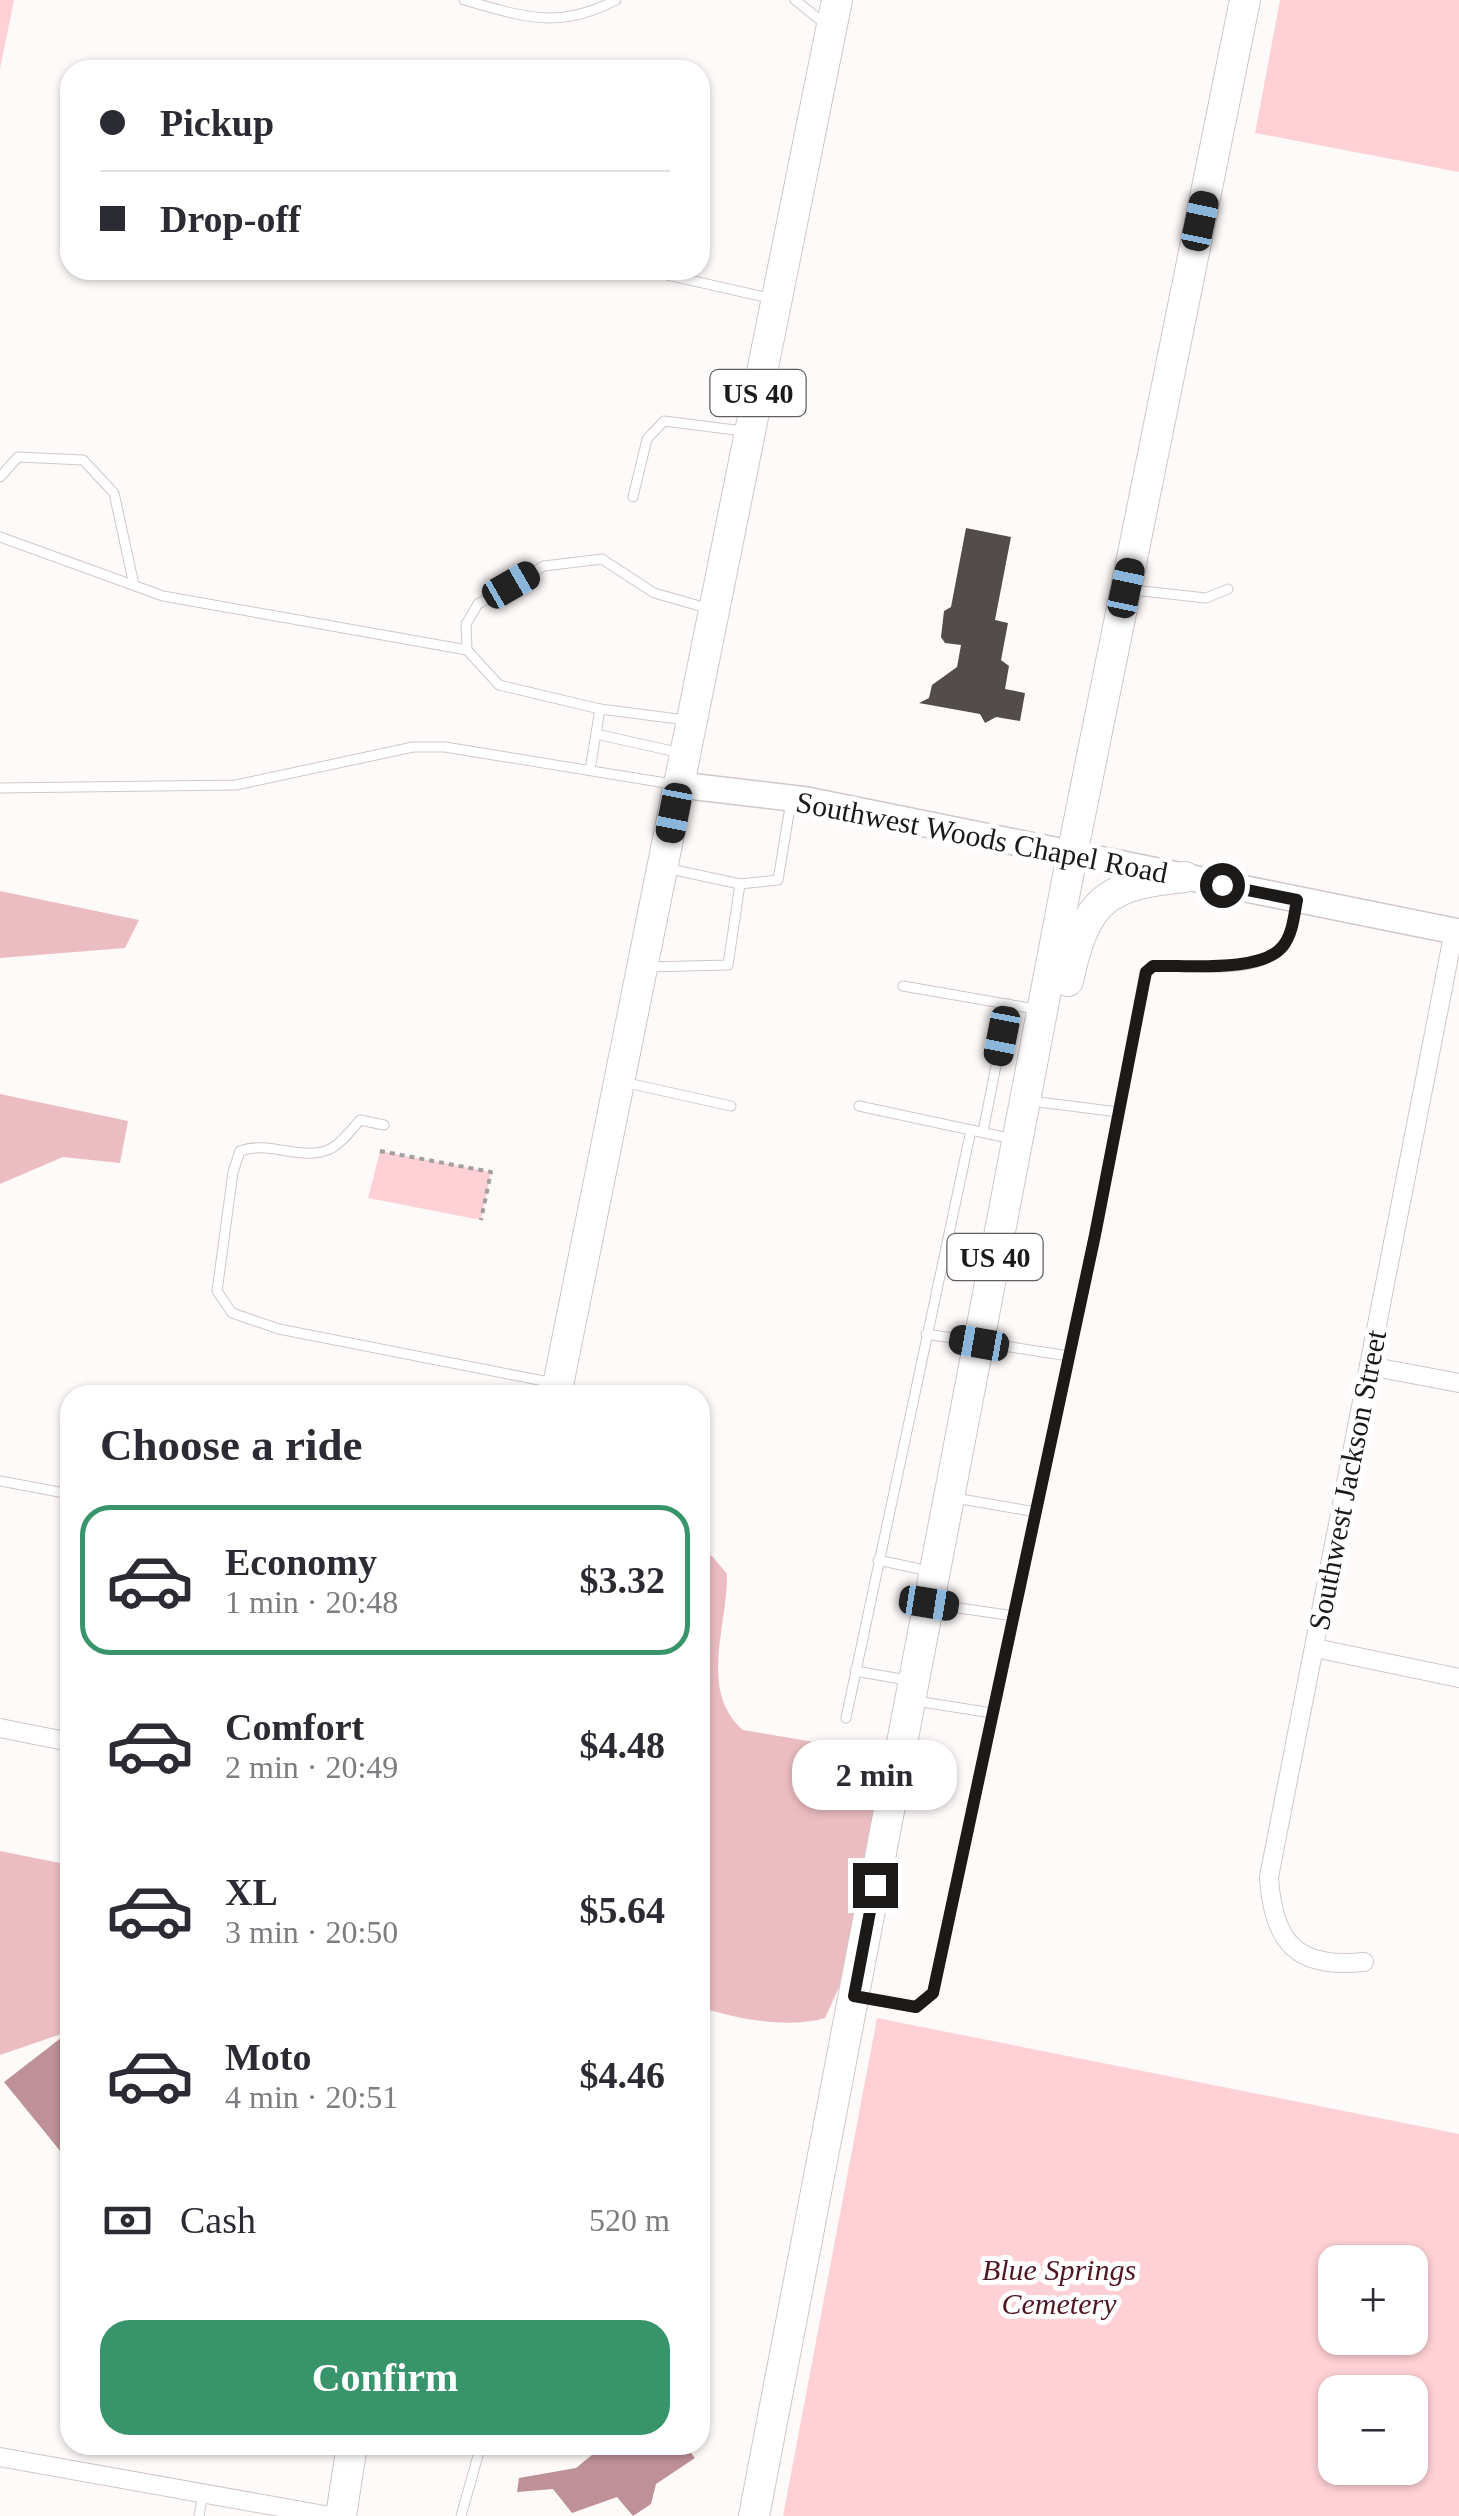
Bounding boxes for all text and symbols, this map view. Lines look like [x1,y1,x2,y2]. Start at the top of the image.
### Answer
text: Pickup [160,102,274,144]
car [1179,189,1221,253]
text: Drop-off [160,198,301,240]
road number: US 40 [710,370,806,416]
car [1105,556,1147,620]
car [478,557,544,613]
car [654,781,694,845]
street label: Southwest Woods Chapel Road [793,785,1171,889]
route start [1200,863,1245,908]
car [982,1004,1022,1068]
road number: US 40 [948,1234,1042,1280]
car [947,1323,1011,1363]
street label: Southwest Jackson Street [1302,1327,1392,1633]
text: Choose a ride [100,1420,363,1470]
icon: car [105,1535,195,1625]
text: Economy [225,1541,377,1583]
text: $3.32 [580,1559,665,1601]
car [897,1583,961,1623]
text: 1 min · 20:48 [225,1584,398,1620]
icon: car [105,1700,195,1790]
text: Comfort [225,1706,364,1748]
text: $4.48 [580,1724,665,1766]
callout: 2 min [792,1740,958,1810]
text: 2 min · 20:49 [225,1749,398,1785]
text: 2 min [836,1757,913,1793]
route end [853,1863,898,1908]
icon: car [105,1865,195,1955]
text: XL [225,1871,278,1913]
text: $5.64 [580,1889,665,1931]
text: 3 min · 20:50 [225,1914,398,1950]
icon: car [105,2030,195,2120]
text: Moto [225,2036,312,2078]
text: $4.46 [580,2054,665,2096]
text: 4 min · 20:51 [225,2079,398,2115]
icon: cash [100,2193,155,2248]
text: Cash [180,2199,256,2241]
text: 520 m [589,2202,670,2238]
map controls [1318,2245,1428,2485]
button: + [1318,2245,1428,2355]
park label: Blue Springs Cemetery [982,2253,1136,2320]
button: Confirm [100,2320,670,2435]
button: − [1318,2375,1428,2485]

